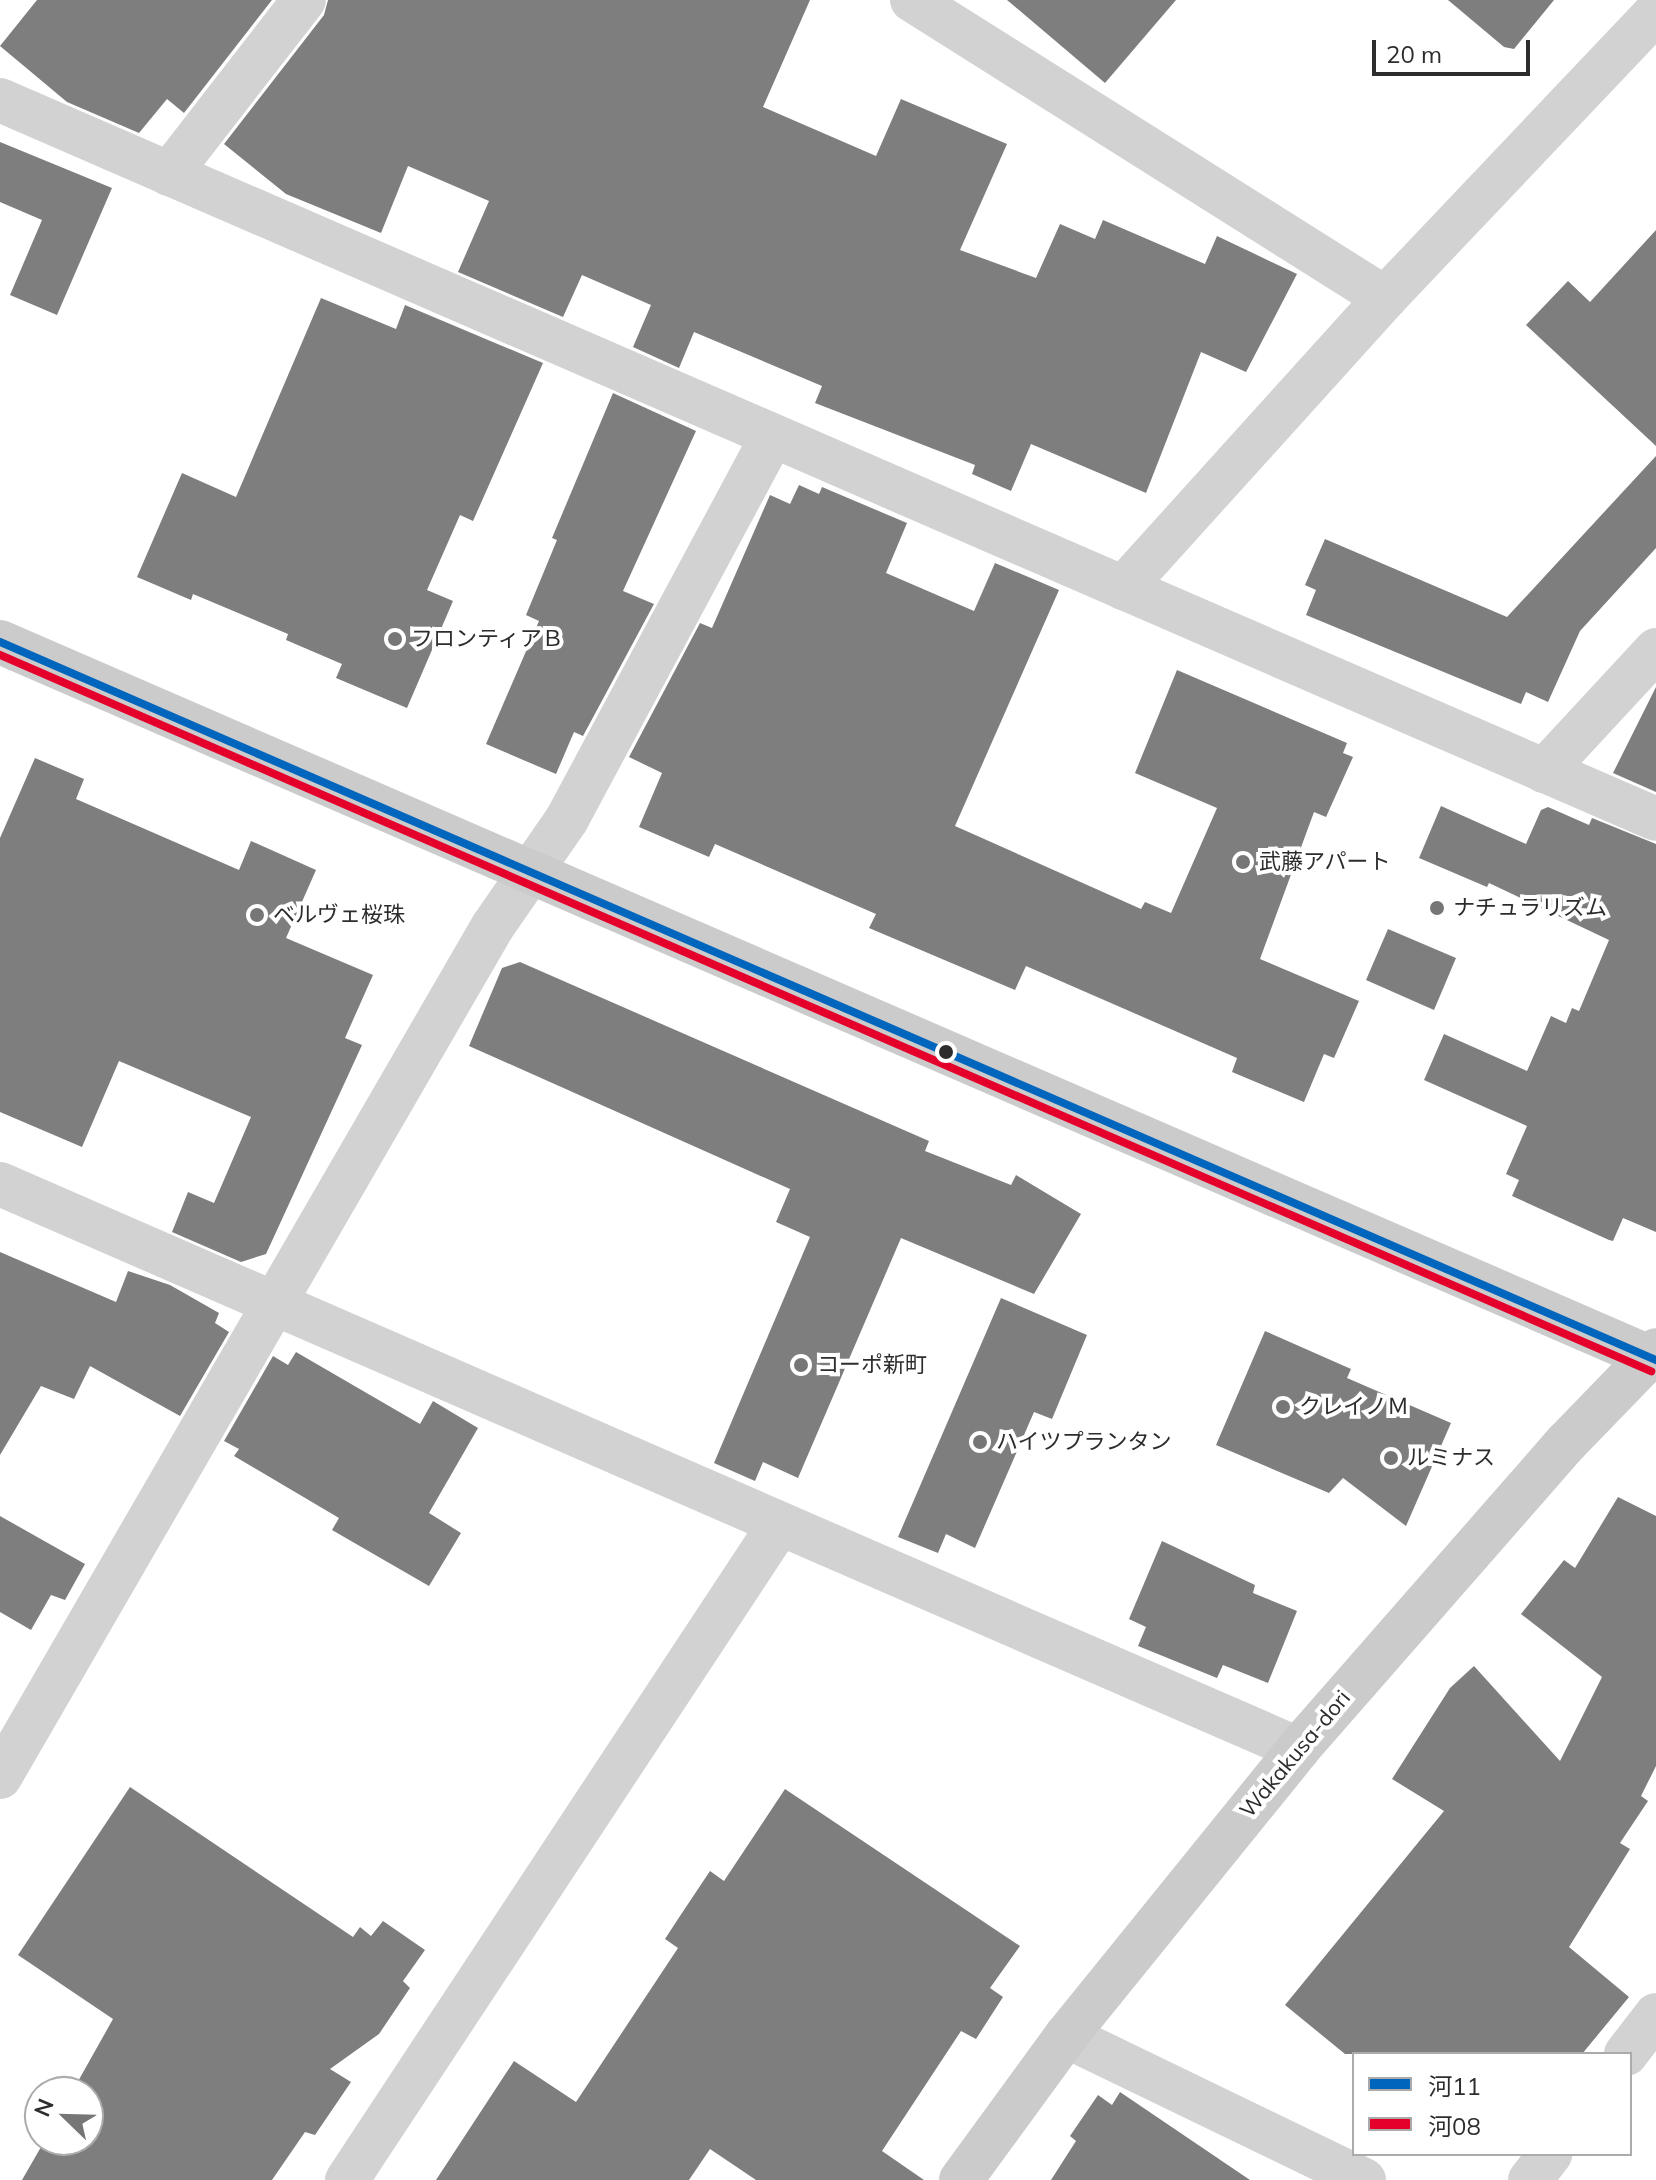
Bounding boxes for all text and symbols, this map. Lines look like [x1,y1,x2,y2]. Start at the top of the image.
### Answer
scale bar [1376,24,1534,74]
text: 20 m [1386,39,1442,69]
place label: フロンティアＢ [411,626,565,652]
marker: フロンティアＢ [386,630,404,648]
place label: 武藤アパート [1259,849,1391,875]
marker: 武藤アパート [1234,853,1252,871]
place label: ナチュラリズム [1453,895,1607,921]
marker: ナチュラリズム [1428,899,1446,917]
place label: ベルヴェ桜珠 [273,902,405,928]
marker: ベルヴェ桜珠 [248,906,266,924]
unlabelled marker [938,1044,954,1060]
place label: コーポ新町 [817,1352,927,1378]
marker: コーポ新町 [792,1356,810,1374]
place label: クレイノＭ [1299,1394,1409,1420]
marker: クレイノＭ [1274,1398,1292,1416]
place label: ハイツプランタン [996,1429,1172,1455]
marker: ハイツプランタン [971,1433,989,1451]
place label: ルミナス [1407,1445,1495,1471]
marker: ルミナス [1382,1449,1400,1467]
street label: Wakakusa-dori [1234,1685,1356,1823]
legend [1352,2052,1632,2156]
text: 河11 [1428,2071,1481,2101]
north arrow [24,2076,104,2156]
text: N [28,2094,60,2121]
text: 河08 [1428,2111,1481,2141]

